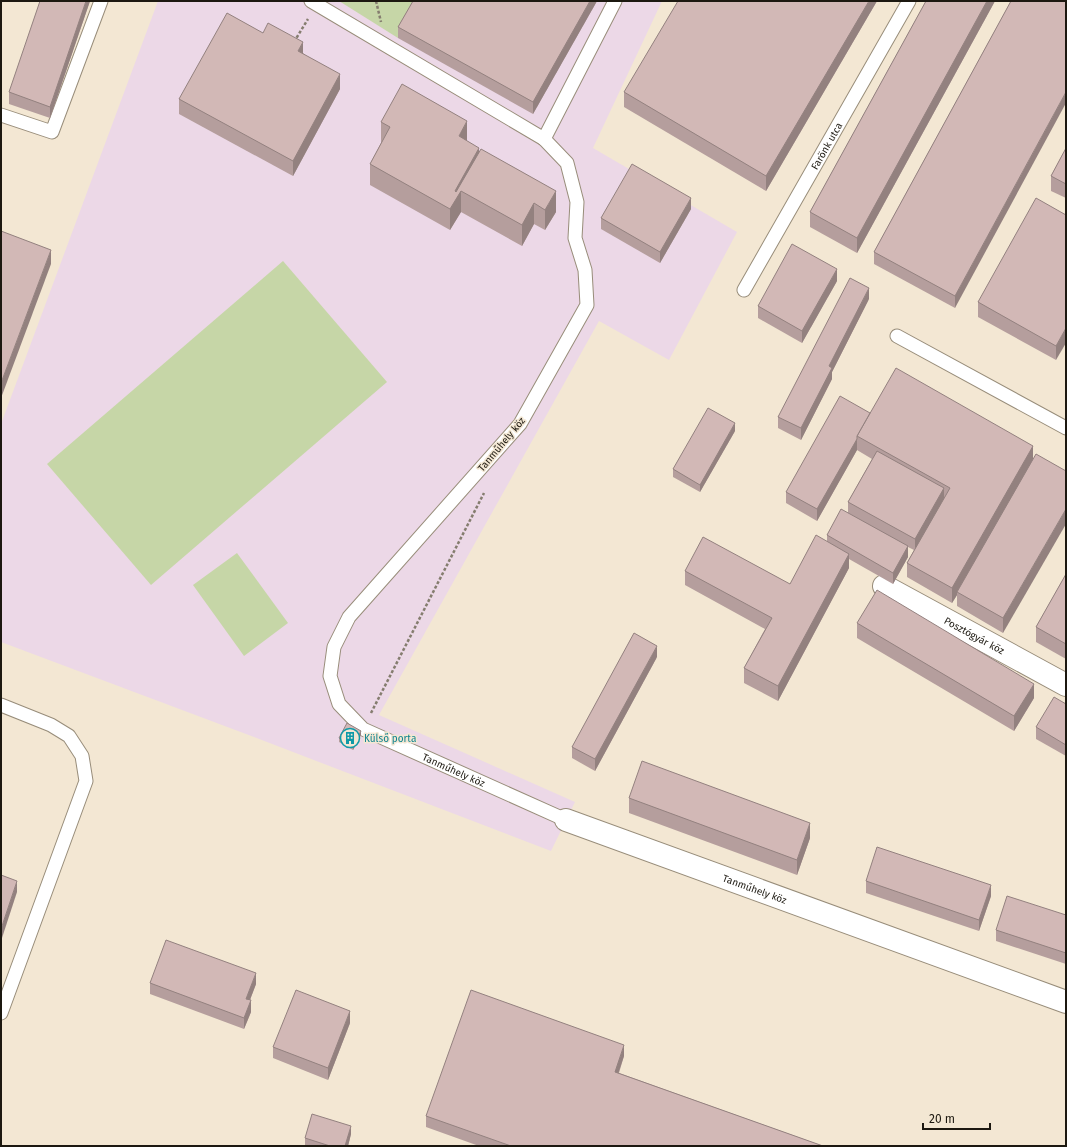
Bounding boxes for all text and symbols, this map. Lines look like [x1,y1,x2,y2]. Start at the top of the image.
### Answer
street label: Farönk utca [809,121,845,172]
street label: Tanműhely köz [475,414,528,474]
street label: Posztógyár köz [942,615,1007,658]
building icon: Külső porta [339,727,361,749]
place label: Külső porta [364,732,416,745]
street label: Tanműhely köz [420,751,487,790]
street label: Tanműhely köz [721,873,789,907]
scale bar [923,1105,990,1131]
text: 20 m [929,1112,955,1126]

